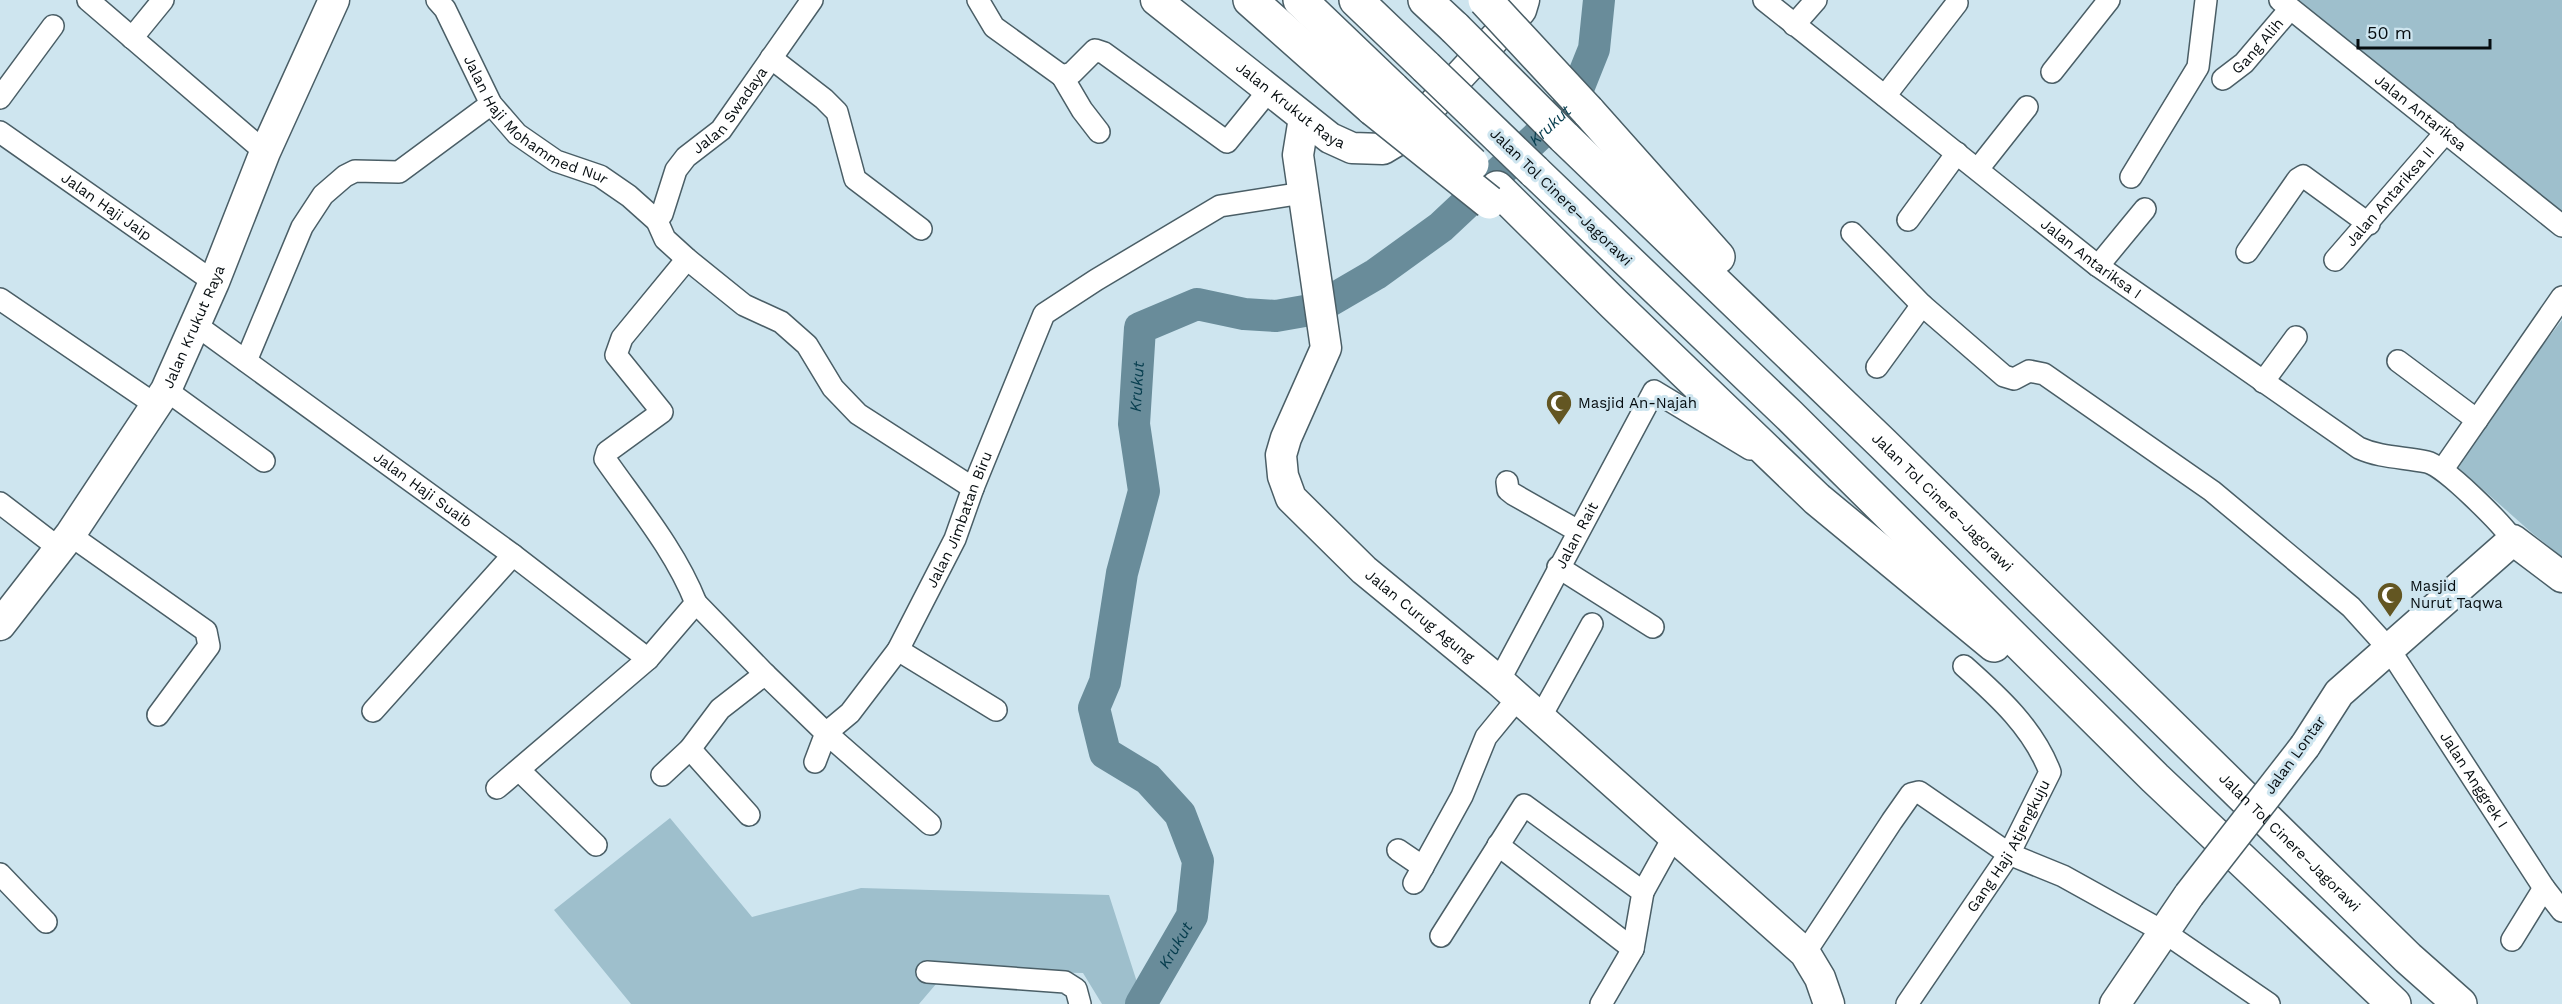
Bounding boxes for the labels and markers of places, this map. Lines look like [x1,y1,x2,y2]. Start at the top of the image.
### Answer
mosque icon: Masjid An-Najah [1544,388,1574,426]
place label: Masjid An-Najah [1578,394,1697,412]
place label: Masjid Nurut Taqwa [2410,577,2503,612]
mosque icon: Masjid Nurut Taqwa [2375,580,2405,618]

